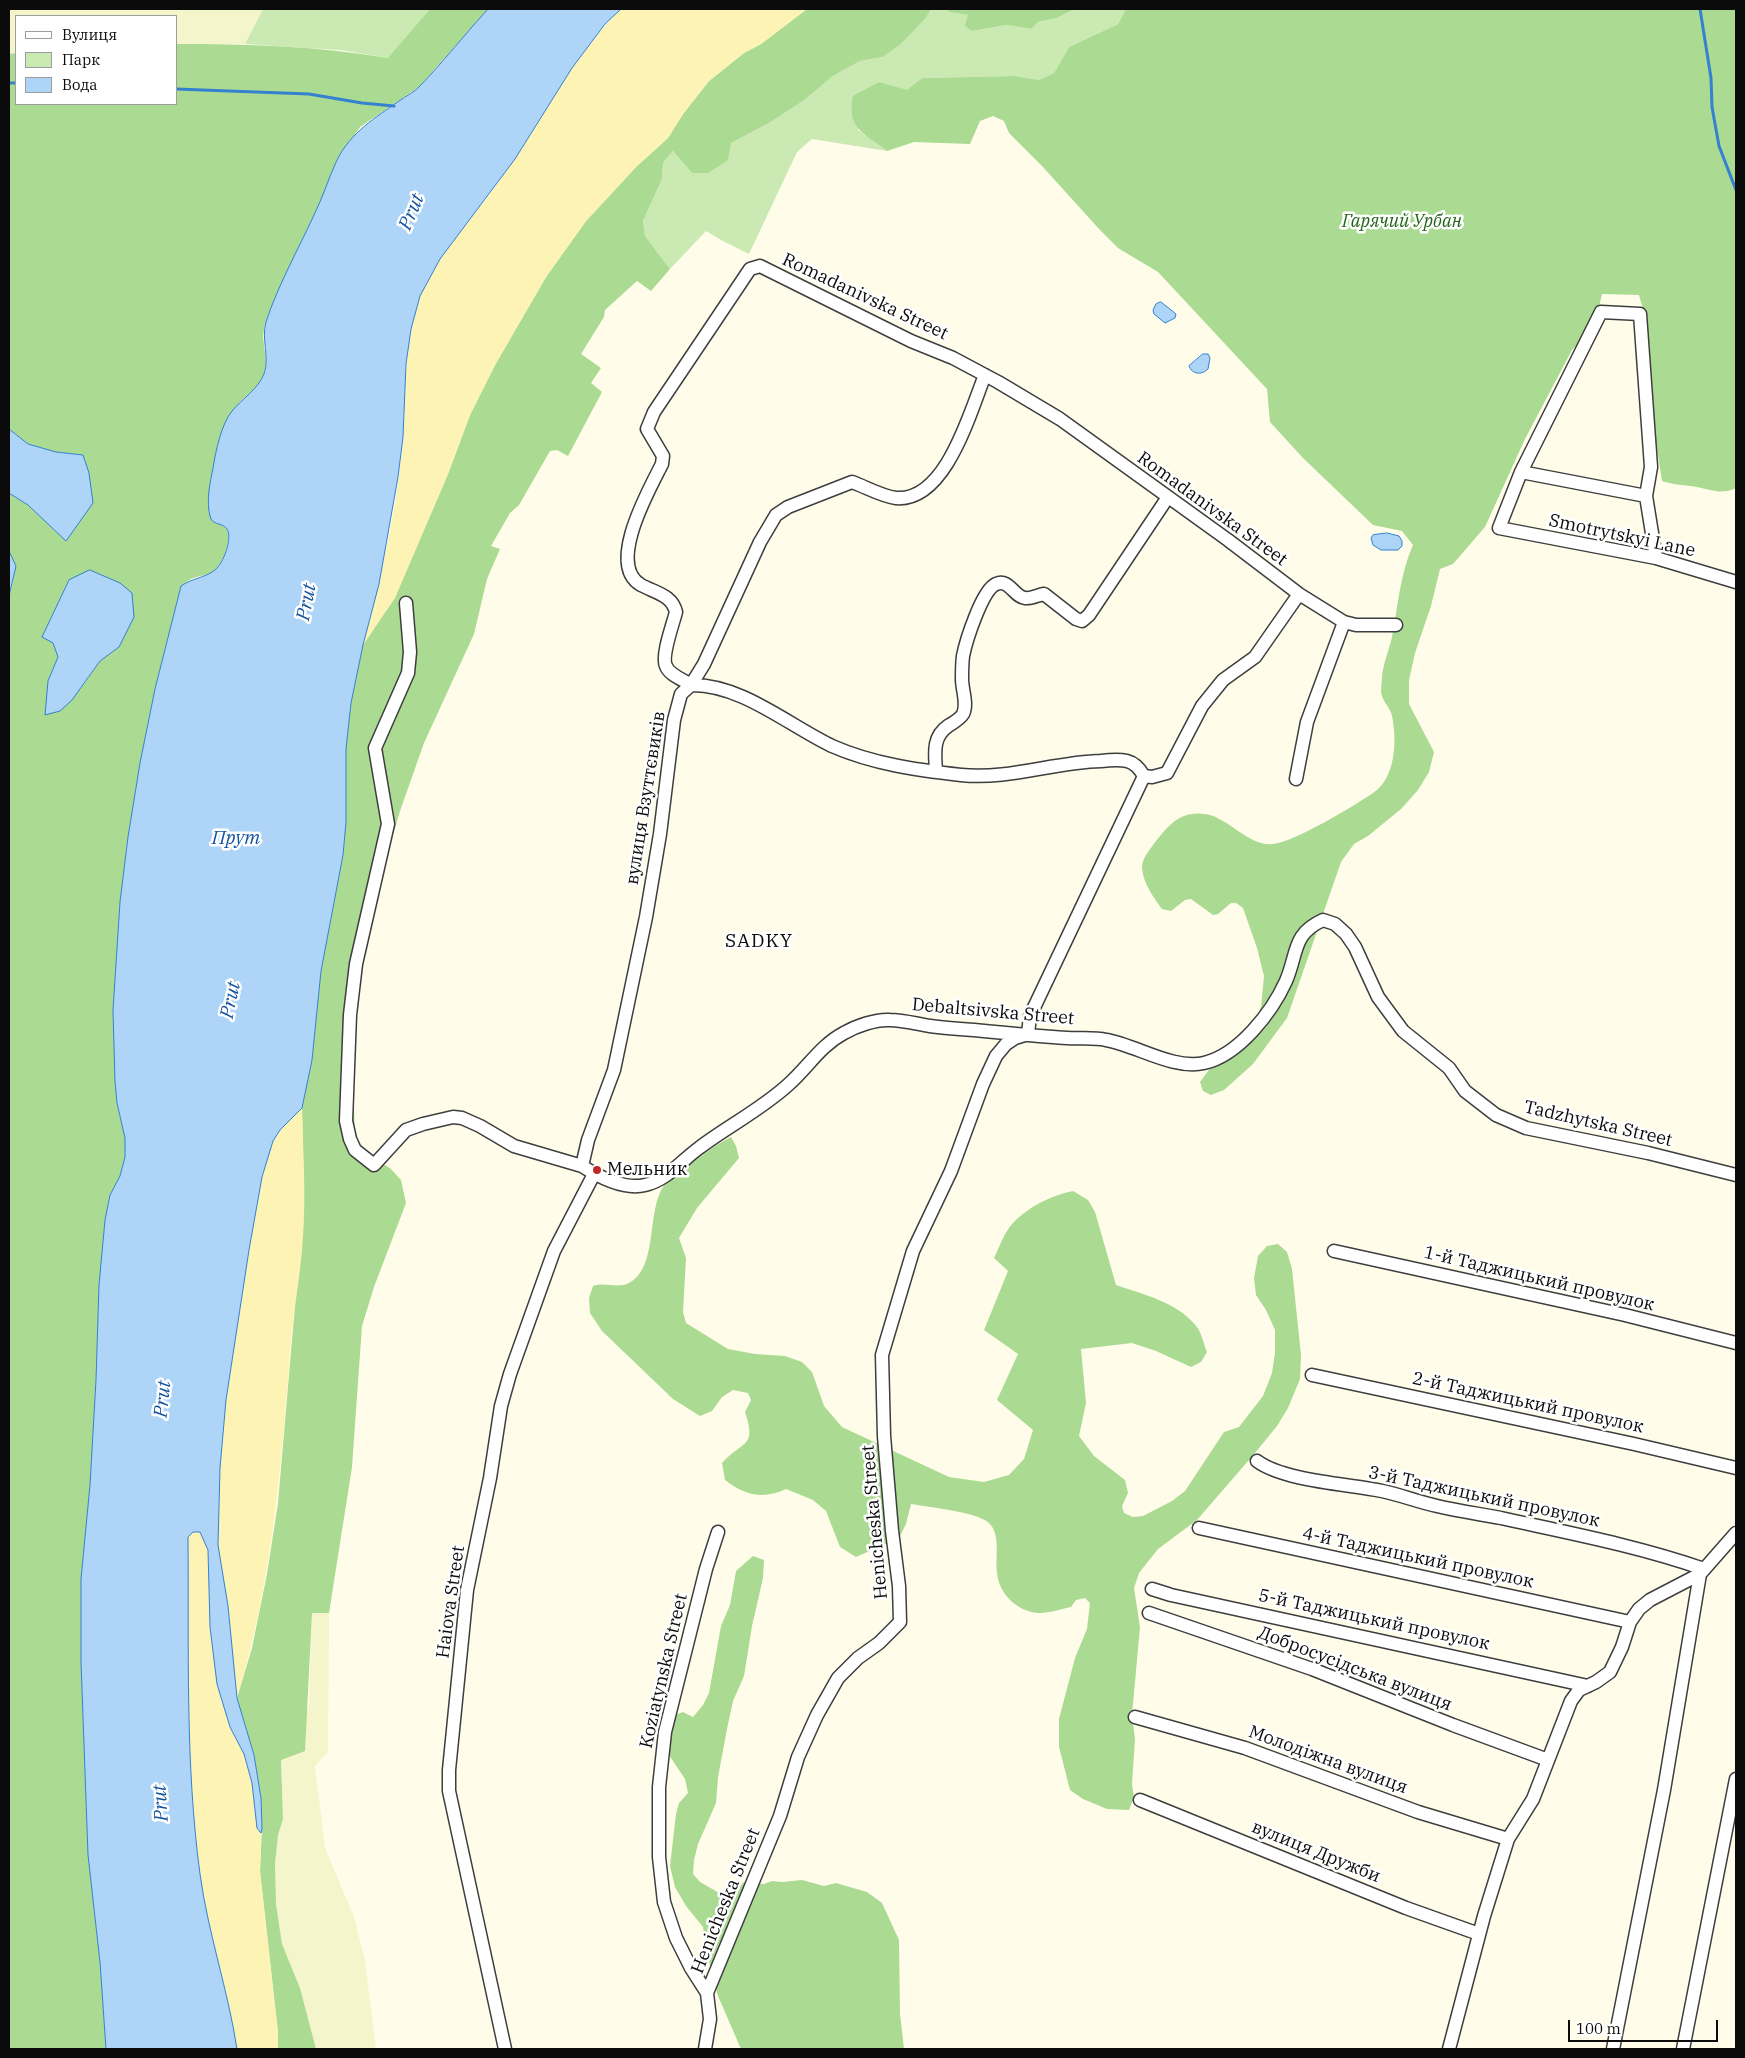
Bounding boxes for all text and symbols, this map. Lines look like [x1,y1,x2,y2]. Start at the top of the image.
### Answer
legend [15,15,178,105]
text: Вулиця [62,25,117,44]
text: Парк [62,50,100,69]
text: Вода [62,75,98,94]
water label: Prut [394,191,430,233]
park label: Гарячий Урбан [1342,211,1462,233]
street label: Romadanivska Street [779,249,951,345]
street label: Romadanivska Street [1133,447,1291,571]
street label: Smotrytskyi Lane [1547,510,1697,562]
water label: Prut [292,582,322,622]
street label: вулиця Взуттєвиків [622,710,670,886]
water label: Прут [212,828,260,850]
district label: SADKY [724,931,794,953]
water label: Prut [216,980,246,1020]
street label: Debaltsivska Street [911,994,1075,1030]
street label: Tadzhytska Street [1522,1096,1674,1152]
place label: Мельник [607,1159,687,1181]
marker: Мельник [591,1164,603,1176]
street label: 1-й Таджицький провулок [1422,1242,1656,1316]
street label: 2-й Таджицький провулок [1410,1368,1646,1438]
water label: Prut [150,1379,176,1419]
street label: Henicheska Street [857,1444,893,1600]
street label: 3-й Таджицький провулок [1366,1462,1602,1532]
street label: 4-й Таджицький провулок [1300,1523,1536,1593]
street label: Haiova Street [432,1544,470,1660]
street label: 5-й Таджицький провулок [1256,1585,1492,1655]
street label: Koziatynska Street [636,1592,692,1750]
street label: Добросусідська вулиця [1255,1622,1455,1716]
street label: Молодіжна вулиця [1246,1721,1410,1799]
water label: Prut [148,1784,174,1822]
street label: вулиця Дружби [1248,1816,1384,1888]
street label: Henicheska Street [687,1825,765,1977]
scale bar [1570,2010,1720,2042]
text: 100 m [1576,2019,1621,2038]

